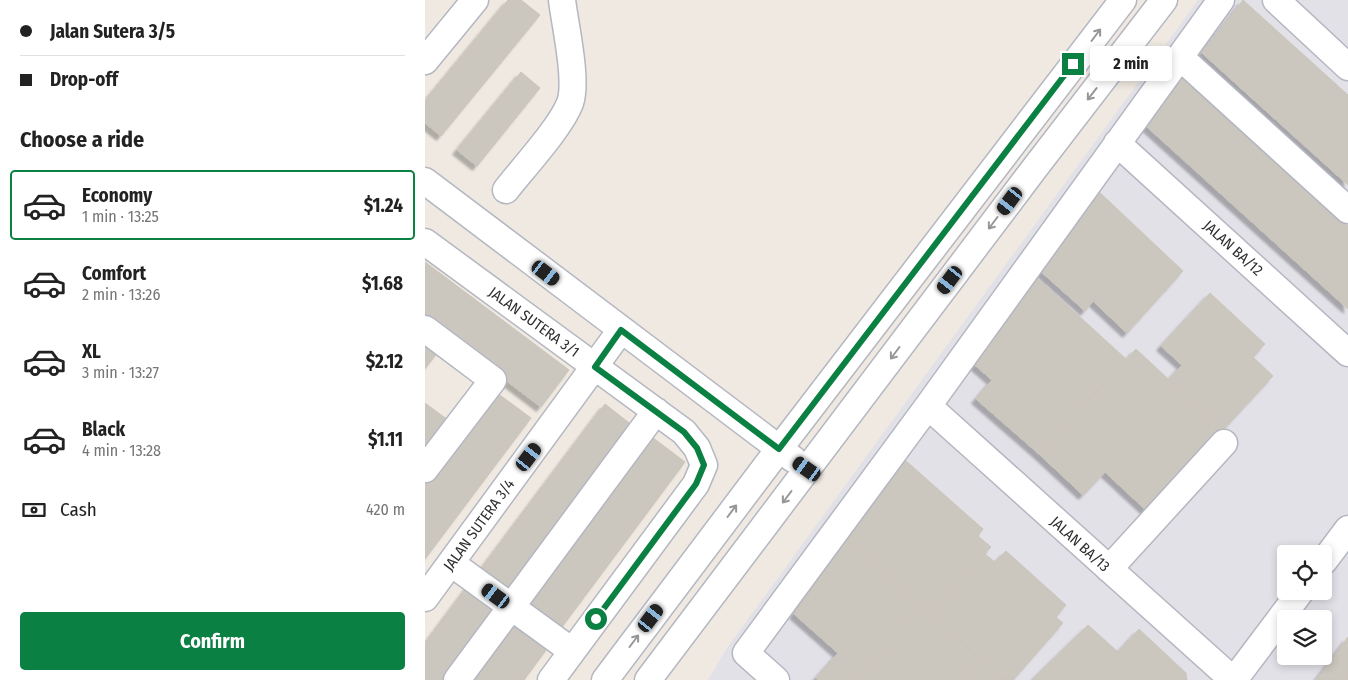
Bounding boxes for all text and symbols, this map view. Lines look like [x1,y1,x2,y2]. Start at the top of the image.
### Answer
text: Jalan Sutera 3/5 [50,20,175,43]
one-way arrow [1090,29,1101,42]
callout: 2 min [1091,46,1173,82]
route end [1062,53,1084,75]
text: 2 min [1113,54,1149,73]
text: Drop-off [50,68,118,91]
one-way arrow [1086,87,1097,100]
text: Choose a ride [20,126,144,153]
icon: car [22,183,67,228]
text: Economy [82,184,152,207]
car [994,185,1025,217]
text: $1.24 [364,194,403,217]
text: 1 min · 13:25 [82,207,159,226]
one-way arrow [988,216,998,230]
street label: JALAN BA/12 [1200,217,1267,280]
car [529,258,562,288]
icon: car [22,261,67,306]
text: Comfort [82,262,146,285]
car [934,264,965,296]
text: $1.68 [362,272,403,295]
street label: JALAN SUTERA 3/1 [485,283,583,361]
text: 2 min · 13:26 [82,285,160,304]
icon: car [22,339,67,384]
text: XL [82,340,101,363]
one-way arrow [890,346,900,360]
text: $2.12 [366,350,403,373]
text: 3 min · 13:27 [82,363,159,382]
icon: car [22,417,67,462]
text: Black [82,418,125,441]
text: $1.11 [368,428,403,451]
text: 4 min · 13:28 [82,441,161,460]
car [513,441,544,473]
car [790,454,823,484]
street label: JALAN SUTERA 3/4 [440,476,518,574]
one-way arrow [782,490,792,504]
icon: cash [20,496,48,524]
text: Cash [60,498,97,521]
text: 420 m [366,500,405,519]
one-way arrow [727,504,737,518]
street label: JALAN BA/13 [1047,513,1114,576]
map controls [1277,545,1332,665]
button: locate [1277,545,1332,600]
car [479,581,512,611]
car [635,602,666,634]
route start [585,608,607,630]
button: layers [1277,610,1332,665]
button: Confirm [20,612,405,670]
one-way arrow [629,634,639,648]

